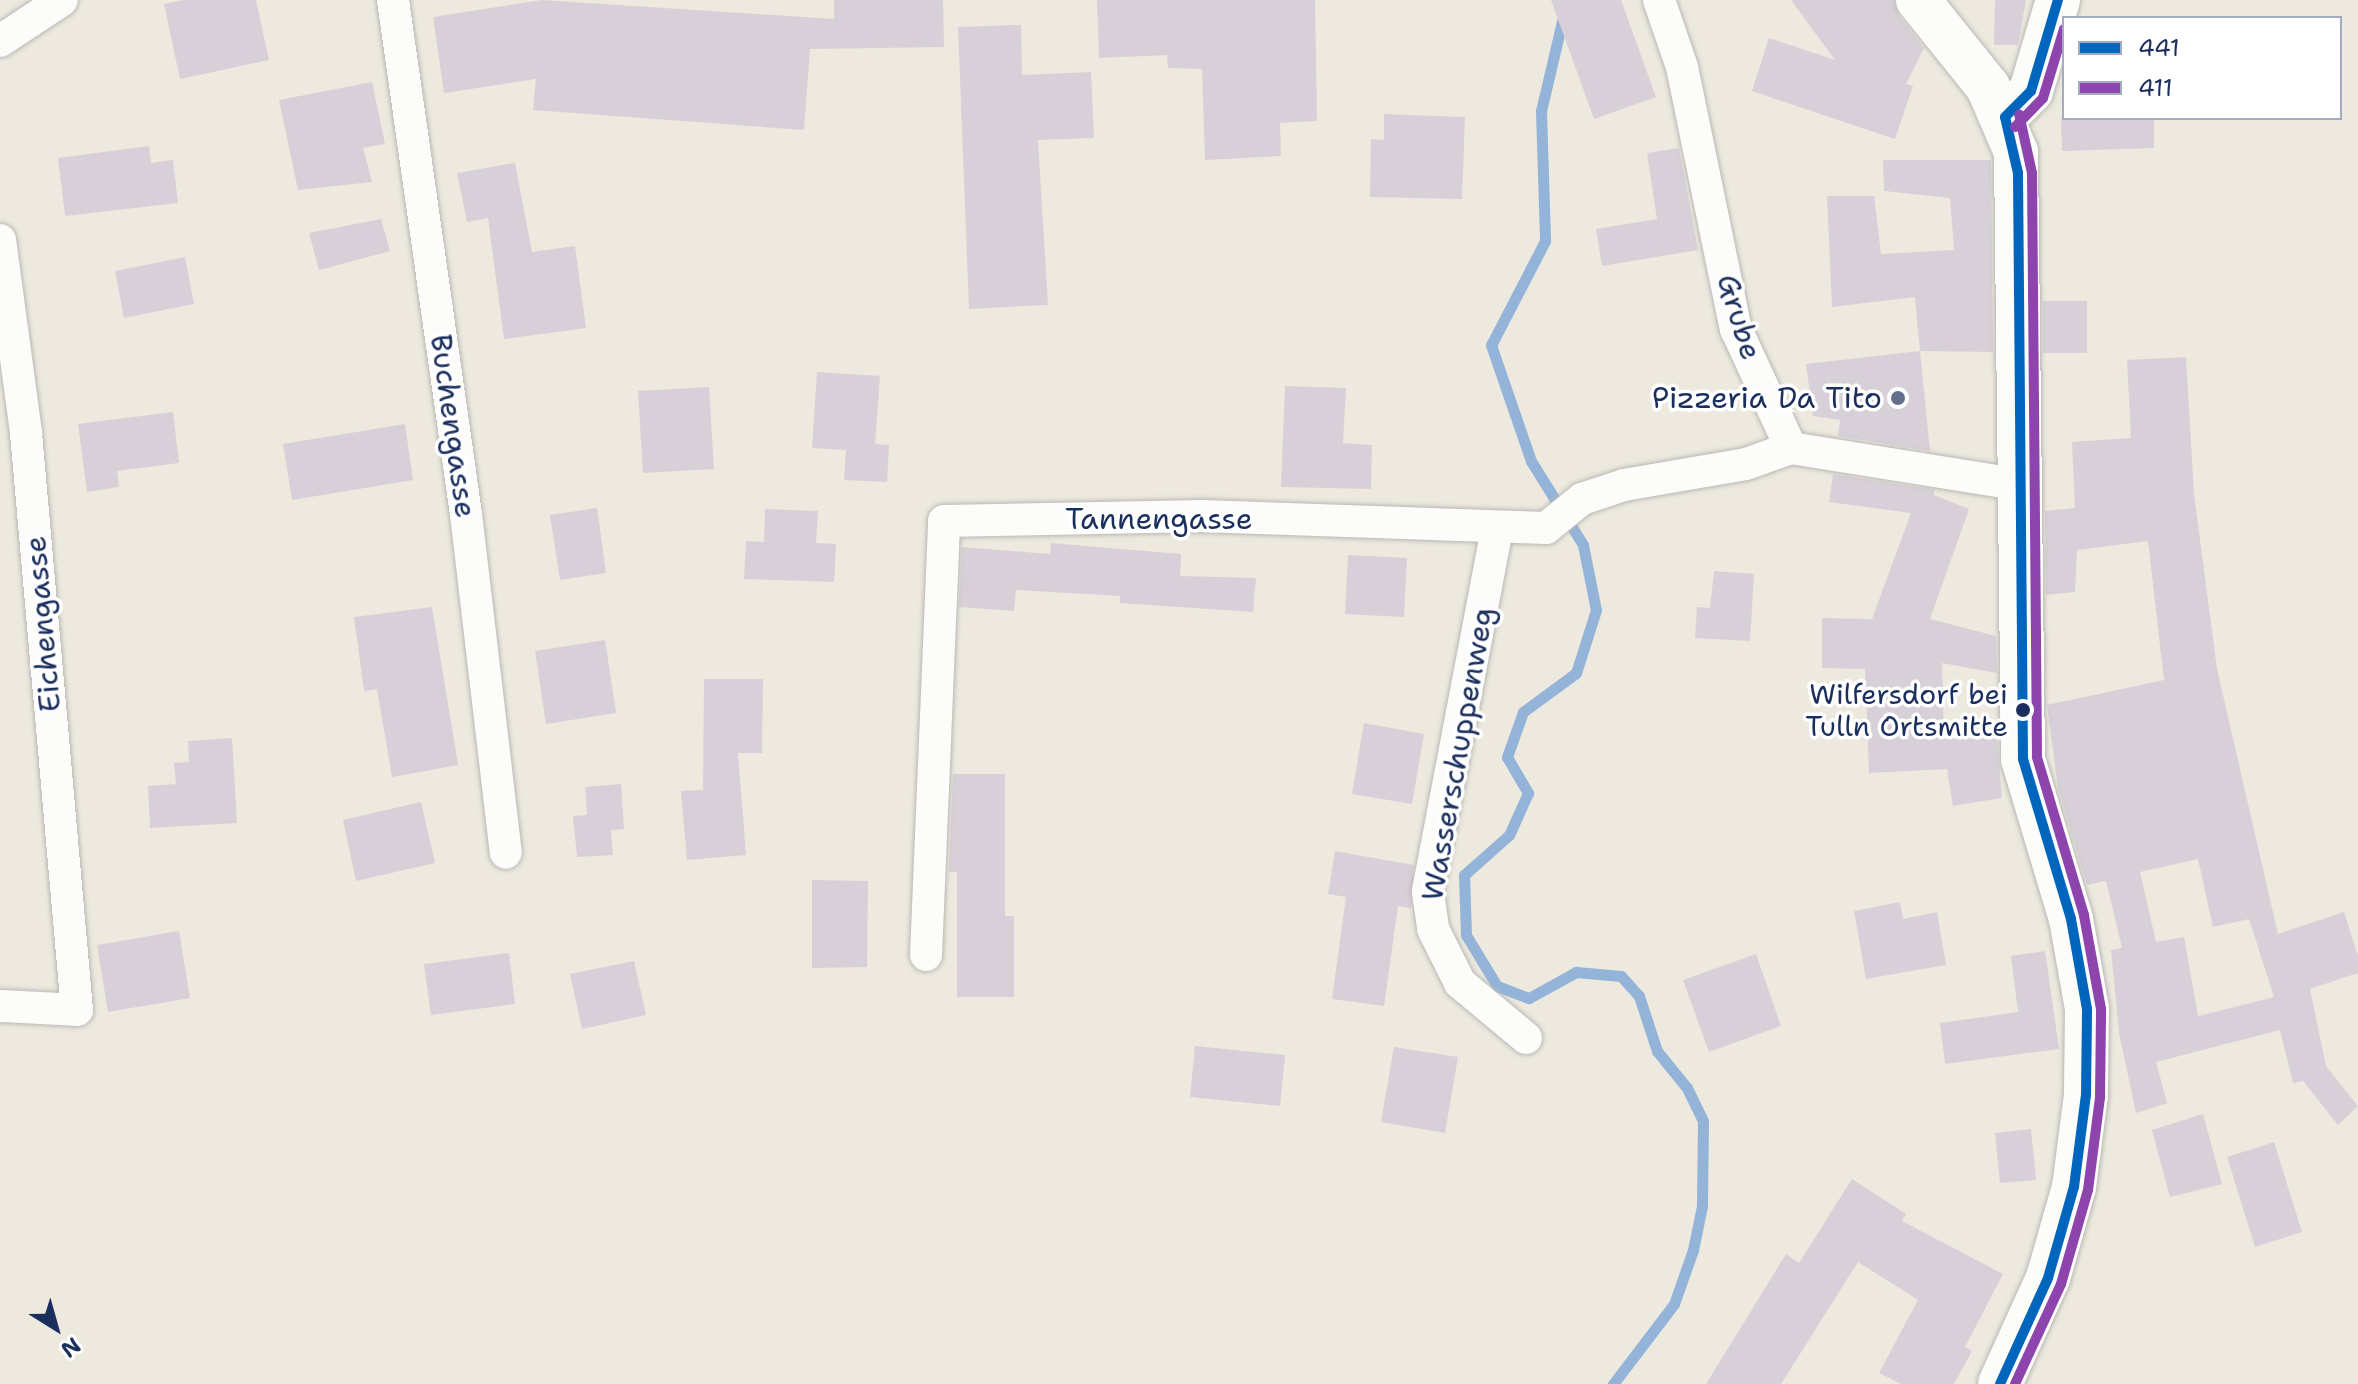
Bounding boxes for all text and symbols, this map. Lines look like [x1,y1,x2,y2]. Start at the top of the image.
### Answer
legend [2062,16,2342,120]
text: 441 [2138,32,2180,64]
text: 411 [2138,72,2173,104]
street label: Grube [1709,270,1769,364]
street label: Buchengasse [422,332,484,520]
place label: Pizzeria Da Tito [1652,380,1882,416]
marker: Pizzeria Da Tito [1889,389,1907,407]
street label: Tannengasse [1065,501,1253,537]
street label: Eichengasse [17,534,69,714]
street label: Wasserschuppenweg [1414,604,1502,904]
place label: Wilfersdorf bei Tulln Ortsmitte [1806,677,2008,743]
marker: Wilfersdorf bei Tulln Ortsmitte [2015,702,2031,718]
north arrow [16,1288,96,1368]
text: N [55,1331,86,1364]

